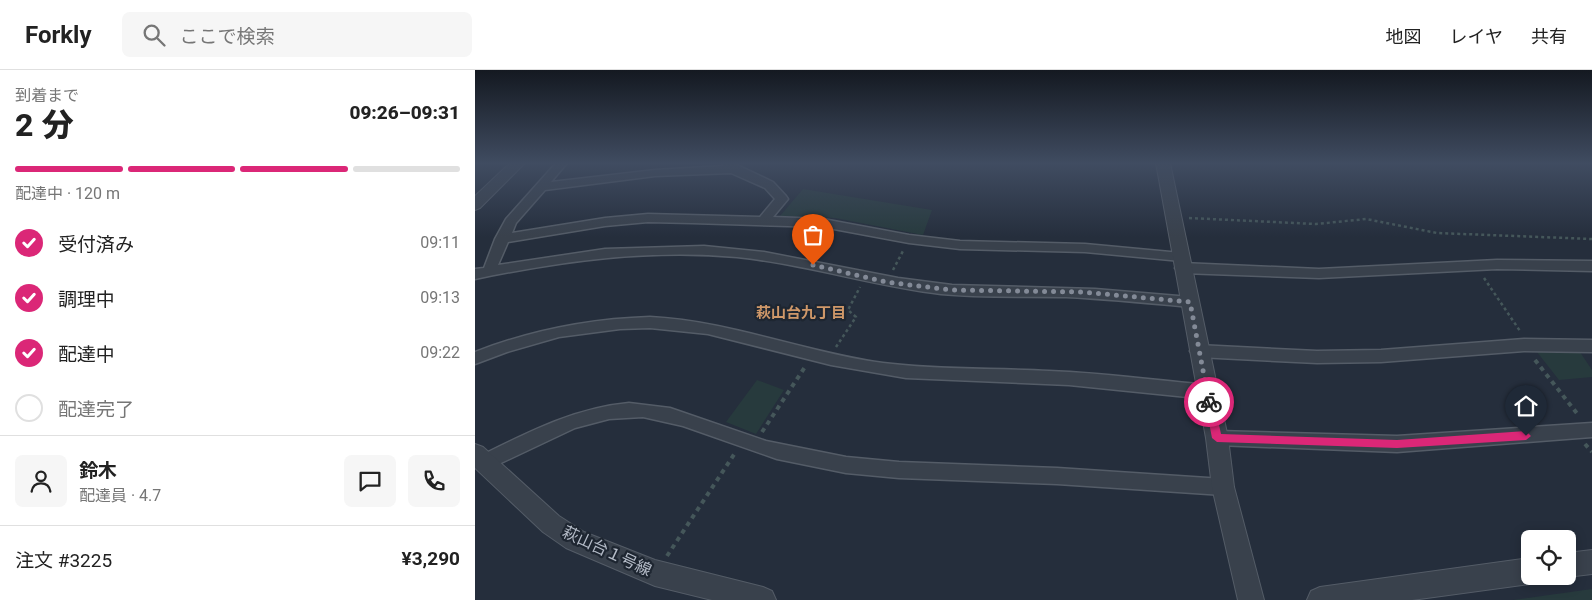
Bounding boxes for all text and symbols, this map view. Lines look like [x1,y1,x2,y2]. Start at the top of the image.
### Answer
search box [122,12,472,57]
text: Forkly [25,21,92,49]
icon: search [140,21,168,49]
text: ここで検索 [180,25,275,48]
text: 地図 [1386,26,1422,47]
text: レイヤ [1450,26,1503,47]
text: 共有 [1531,26,1567,47]
text: 到着まで [15,86,79,105]
text: 09:26–09:31 [349,101,460,124]
text: 2 分 [15,106,73,144]
text: 配達中 · 120 m [15,184,120,203]
pin [792,214,834,265]
icon: bag [799,221,827,249]
icon: check [15,229,43,257]
text: 受付済み [58,233,134,256]
text: 09:11 [420,233,460,252]
icon: check [15,284,43,312]
text: 調理中 [58,288,115,311]
text: 09:13 [420,288,460,307]
district label: 萩山台九丁目 [756,304,846,322]
icon: check [15,339,43,367]
text: 配達中 [58,343,115,366]
text: 09:22 [420,343,460,362]
courier [1184,377,1234,427]
pin [1505,385,1547,436]
icon: bike [1195,388,1223,416]
icon: home [1512,392,1540,420]
text: 配達完了 [58,398,134,421]
button: person [15,455,67,507]
button: chat [344,455,396,507]
button: phone [408,455,460,507]
text: 鈴木 [79,459,117,482]
text: 配達員 · 4.7 [79,486,161,505]
street label: 萩山台１号線 [559,522,655,580]
map controls [1521,530,1576,585]
button: locate [1521,530,1576,585]
text: ¥3,290 [402,547,460,570]
text: 注文 #3225 [15,549,112,572]

